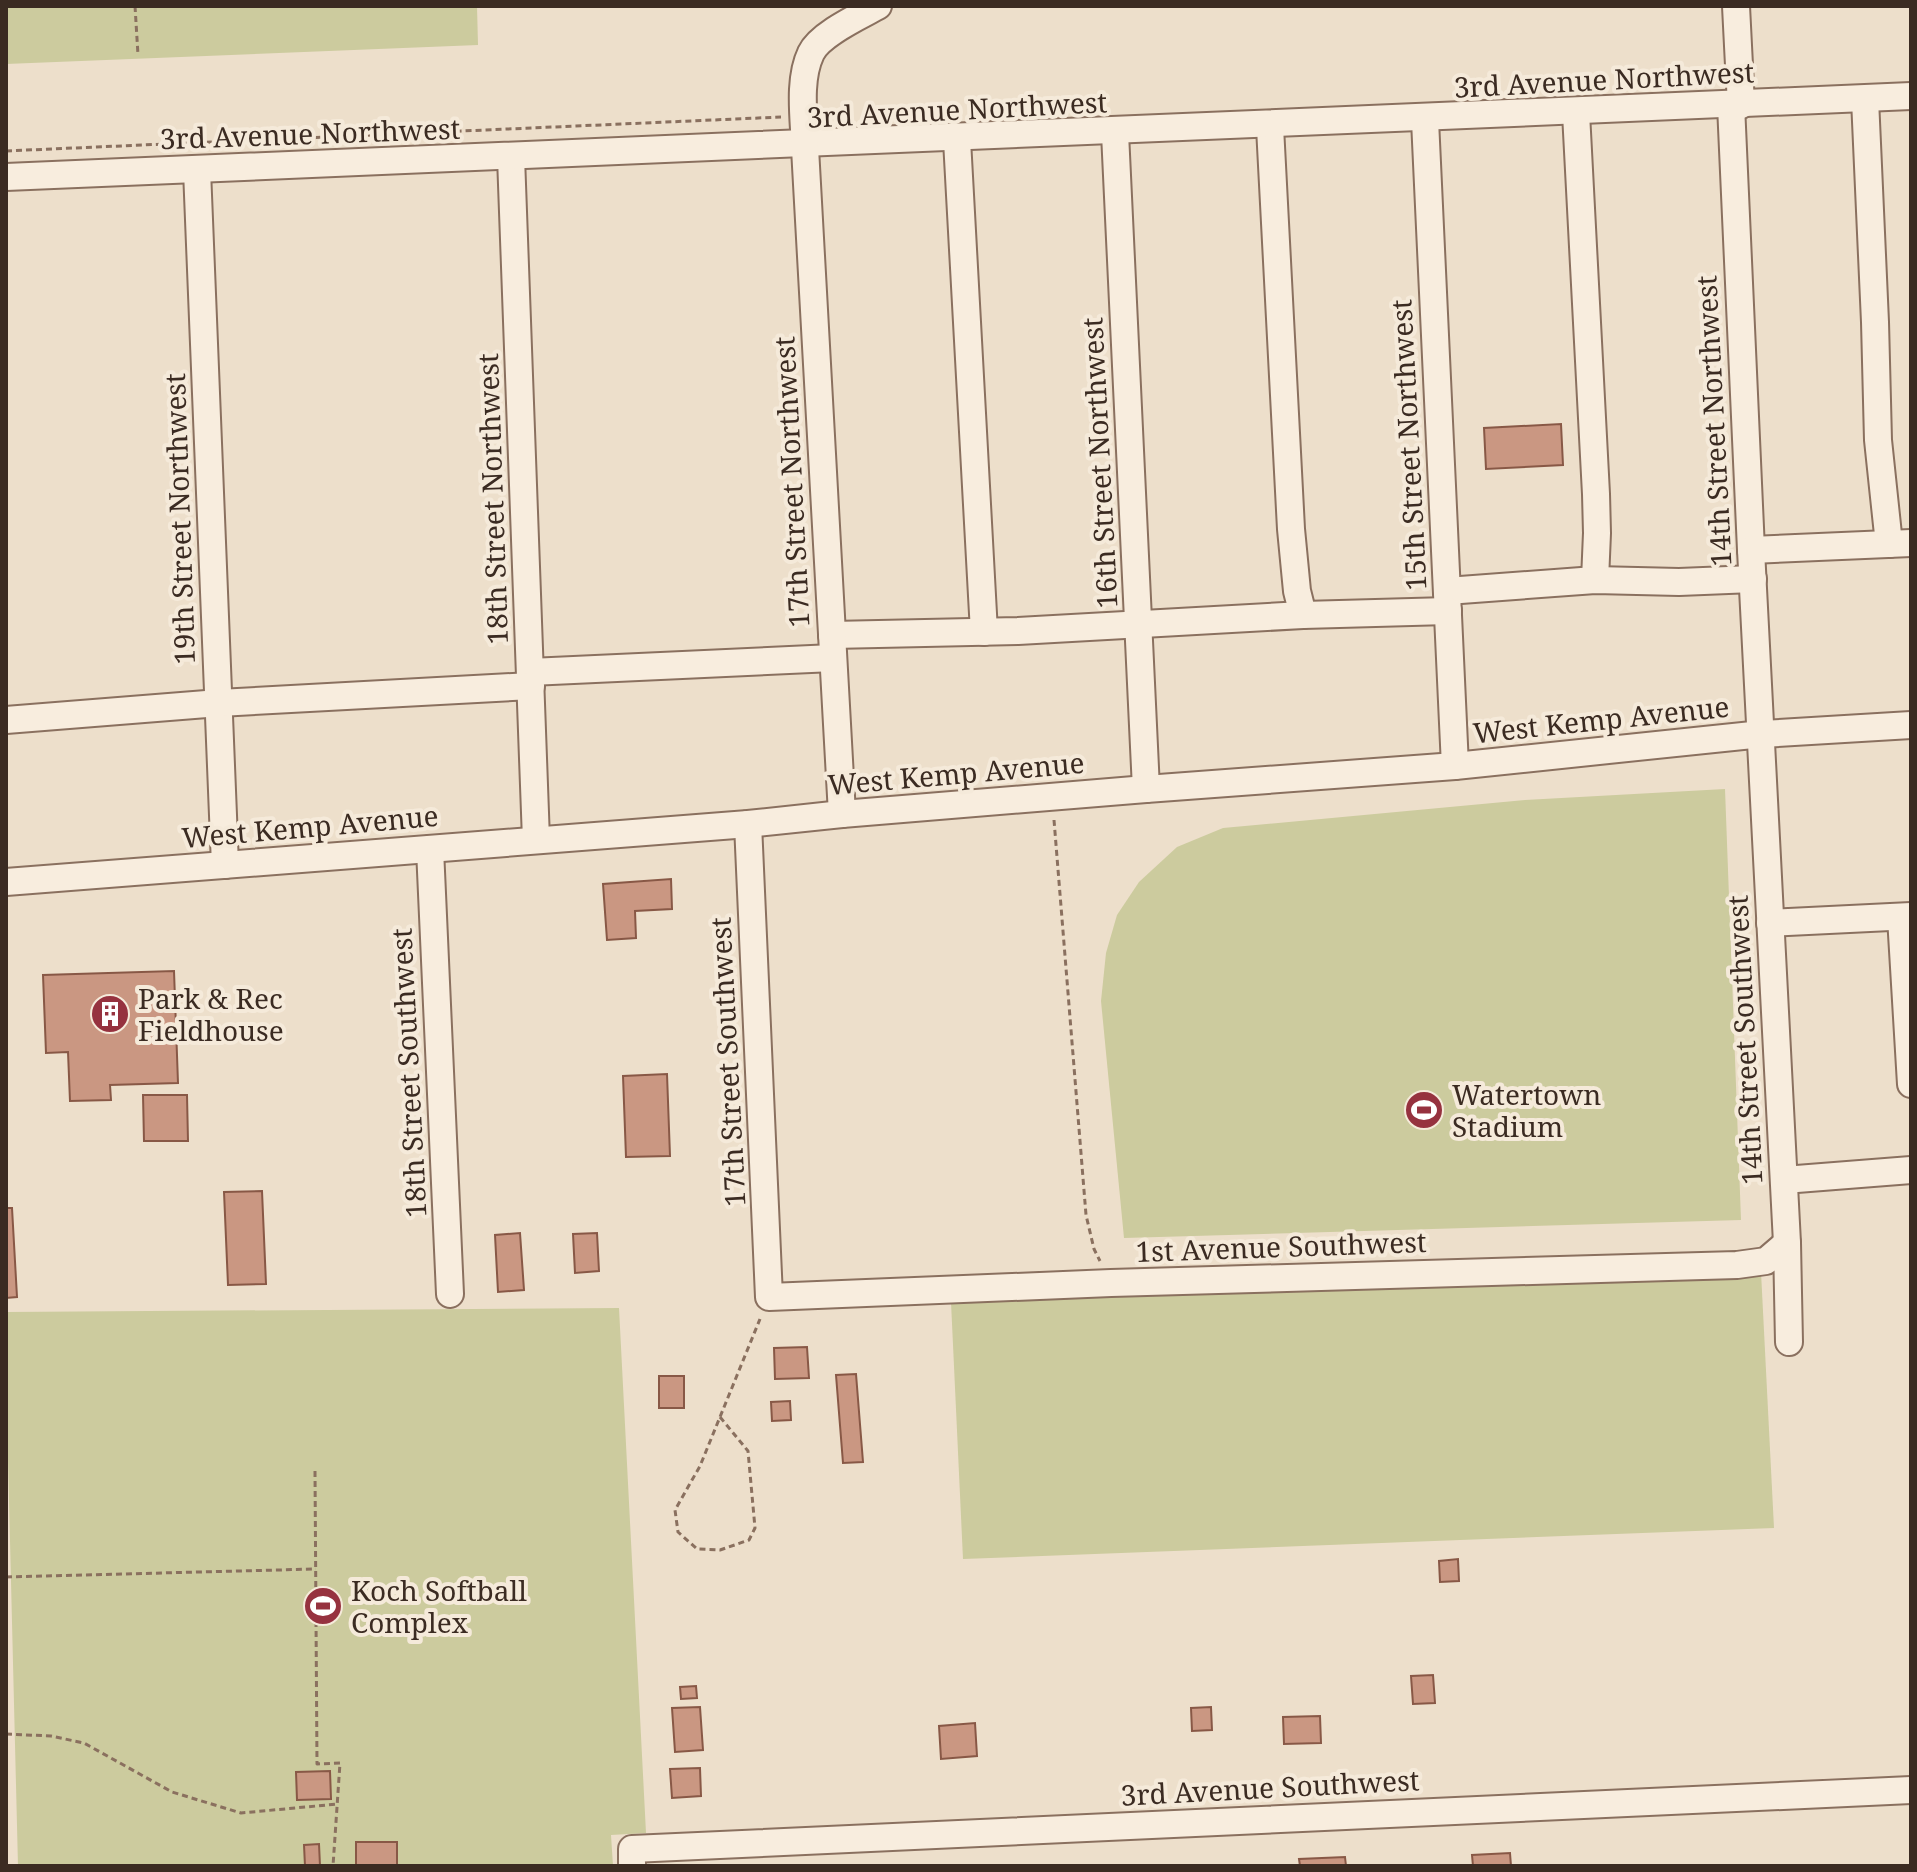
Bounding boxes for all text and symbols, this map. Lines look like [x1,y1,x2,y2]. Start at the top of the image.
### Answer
street label: 3rd Avenue Northwest [1453,52,1755,106]
street label: 3rd Avenue Northwest [806,82,1108,136]
street label: 3rd Avenue Northwest [159,109,461,157]
street label: 14th Street Northwest [1686,274,1740,568]
street label: 15th Street Northwest [1381,298,1435,592]
street label: 16th Street Northwest [1072,316,1126,610]
street label: 17th Street Northwest [764,335,818,629]
street label: 18th Street Northwest [468,353,516,645]
street label: 19th Street Northwest [155,373,203,665]
street label: West Kemp Avenue [1471,687,1731,751]
street label: West Kemp Avenue [826,743,1086,803]
street label: West Kemp Avenue [180,796,440,856]
street label: 14th Street Southwest [1717,894,1771,1186]
street label: 17th Street Southwest [700,916,754,1208]
street label: 18th Street Southwest [381,927,435,1219]
place label: Park & Rec Fieldhouse [138,979,284,1049]
building icon: Park & Rec Fieldhouse [89,993,131,1035]
place label: Watertown Stadium [1452,1075,1601,1145]
sports icon: Watertown Stadium [1403,1089,1445,1131]
street label: 1st Avenue Southwest [1135,1222,1427,1270]
place label: Koch Softball Complex [351,1571,527,1641]
sports icon: Koch Softball Complex [302,1585,344,1627]
street label: 3rd Avenue Southwest [1120,1760,1420,1814]

